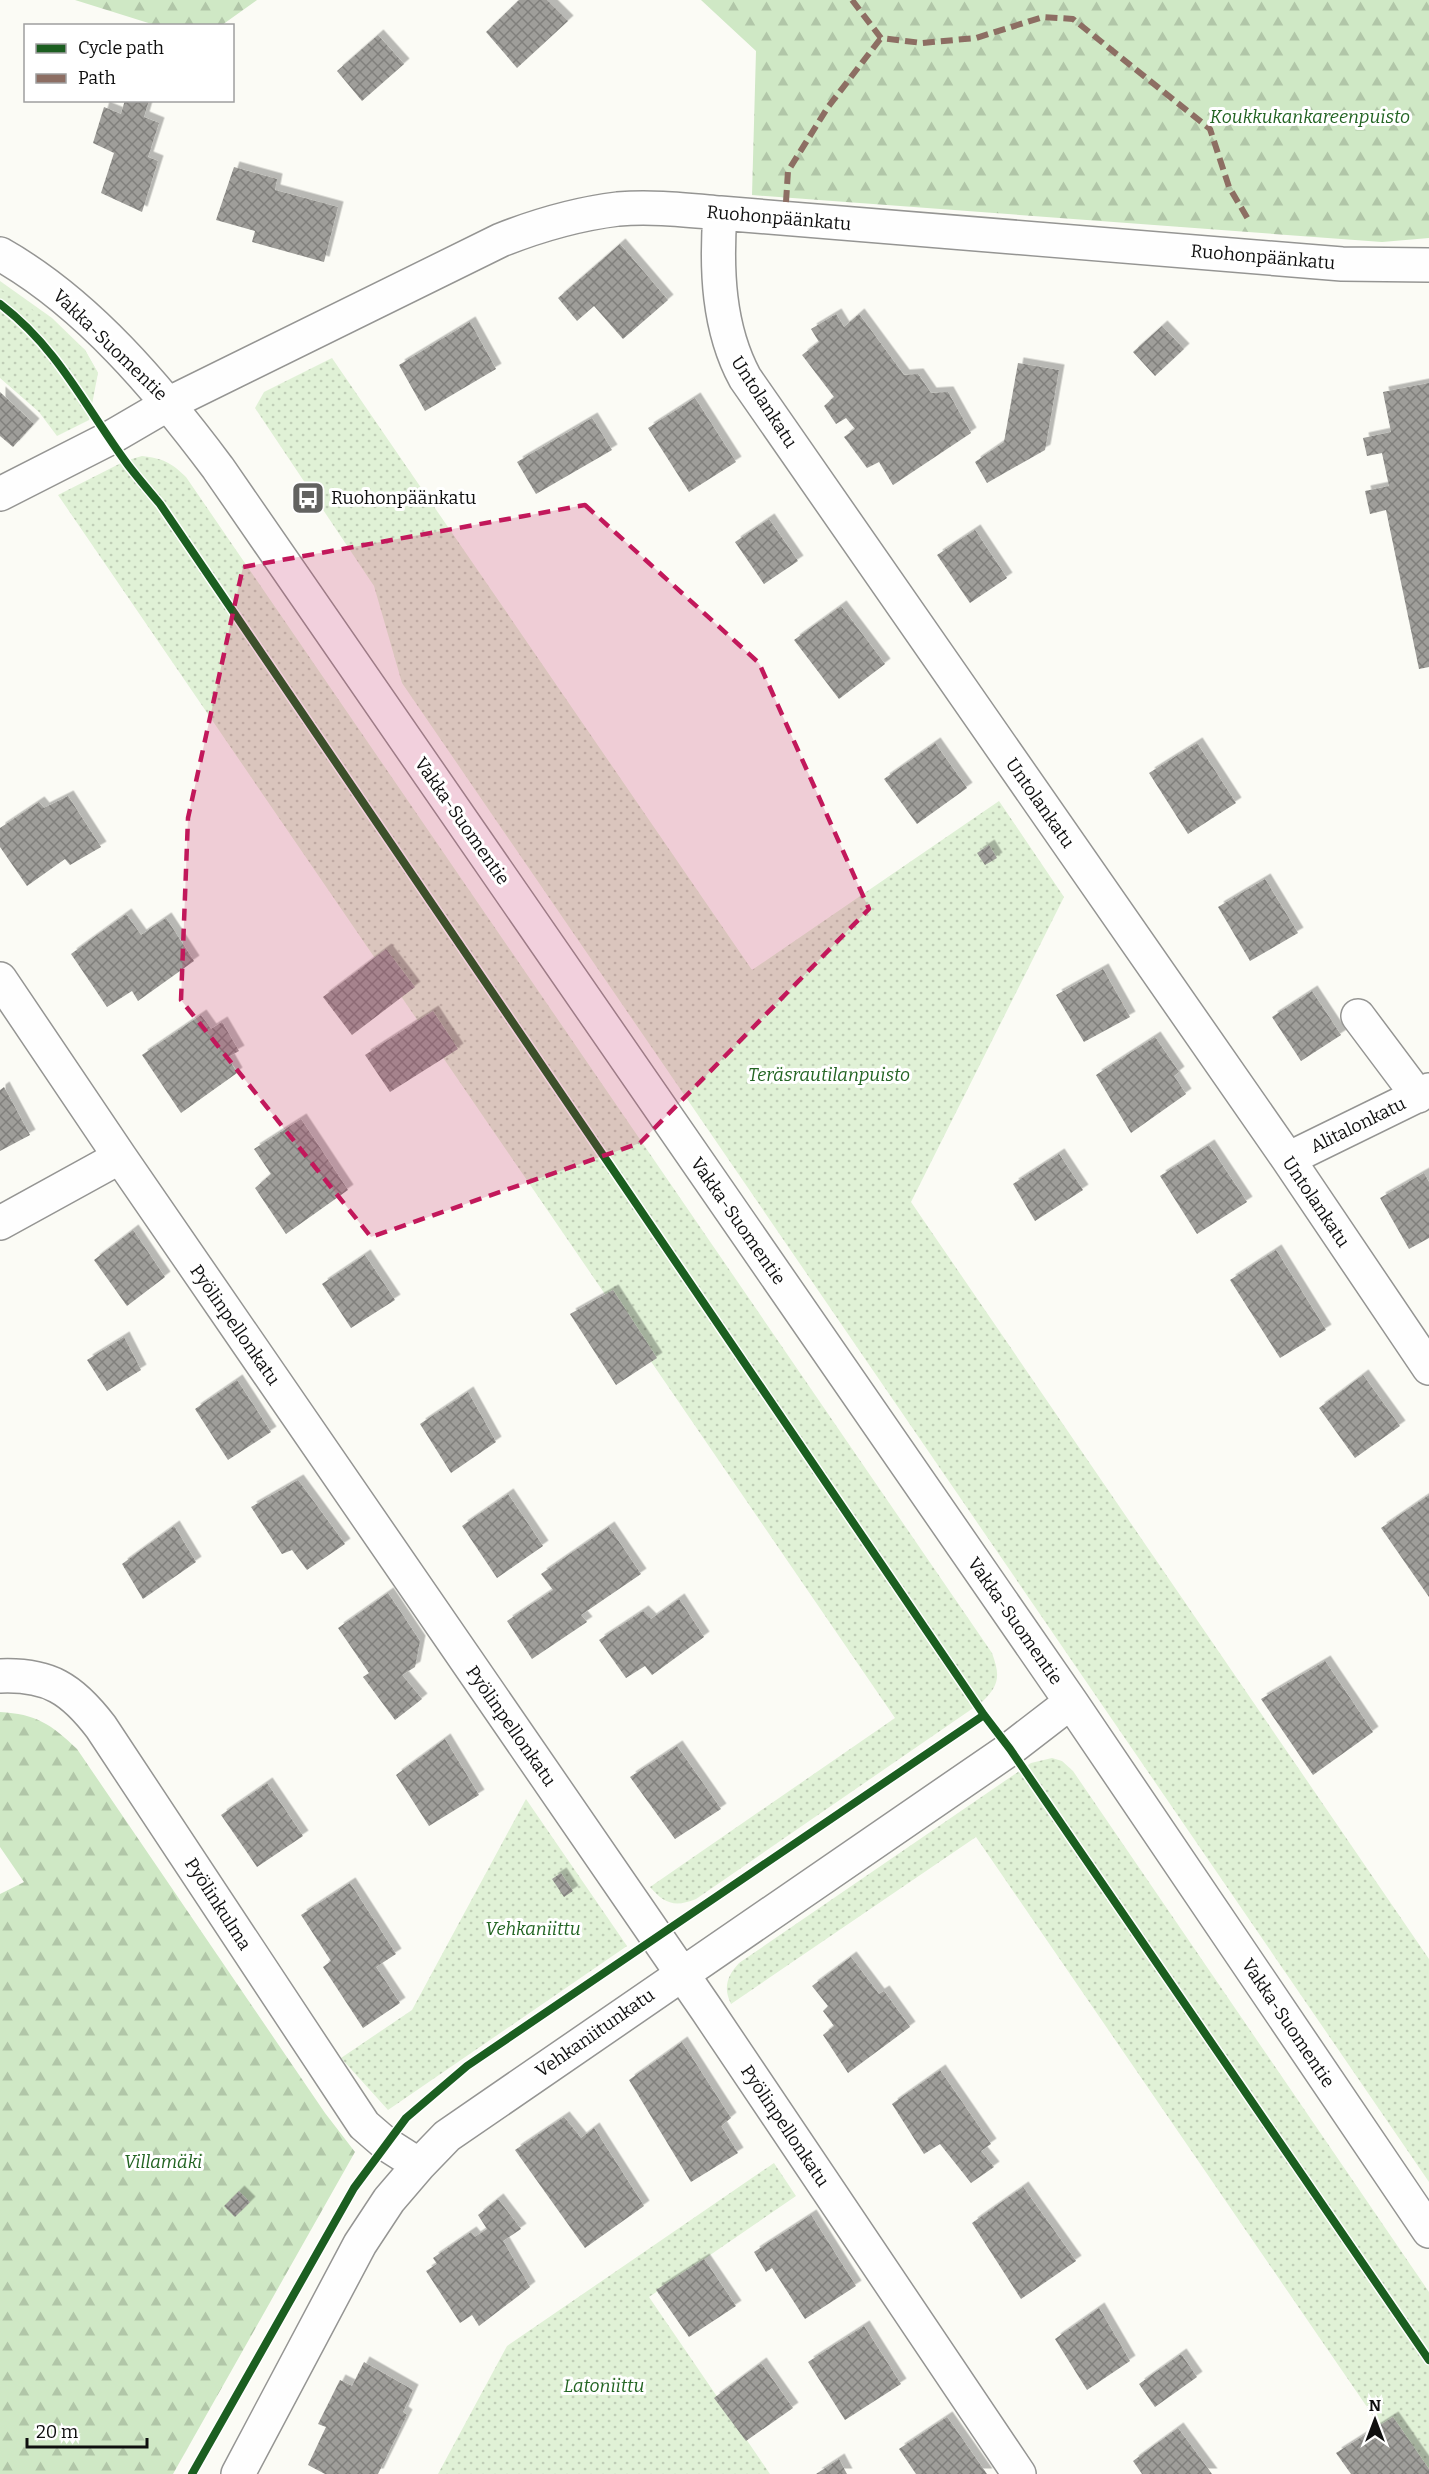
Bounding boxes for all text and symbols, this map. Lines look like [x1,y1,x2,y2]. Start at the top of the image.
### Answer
legend [24,24,234,102]
text: Cycle path [78,37,164,59]
text: Path [78,67,116,89]
park label: Koukkukankareenpuisto [1210,106,1410,128]
street label: Ruohonpäänkatu [706,201,852,235]
street label: Ruohonpäänkatu [1190,240,1336,274]
street label: Vakka-Suomentie [48,285,172,405]
street label: Untolankatu [726,352,802,452]
bus stop icon: Ruohonpäänkatu [290,480,326,516]
place label: Ruohonpäänkatu [331,487,476,509]
street label: Vakka-Suomentie [410,753,514,889]
street label: Untolankatu [1001,754,1079,852]
park label: Teräsrautilanpuisto [748,1064,910,1086]
street label: Alitalonkatu [1307,1092,1409,1158]
street label: Untolankatu [1278,1152,1354,1252]
street label: Vakka-Suomentie [686,1153,790,1289]
street label: Pyölinpellonkatu [185,1261,285,1389]
street label: Vakka-Suomentie [963,1553,1067,1689]
street label: Pyölinpellonkatu [461,1662,561,1790]
street label: Pyölinkulma [180,1854,256,1954]
park label: Vehkaniittu [485,1918,581,1940]
street label: Vakka-Suomentie [1237,1954,1339,2092]
street label: Vehkaniitunkatu [531,1984,659,2082]
street label: Pyölinpellonkatu [736,2061,834,2191]
park label: Villamäki [124,2151,202,2173]
park label: Latoniittu [564,2375,644,2397]
north arrow [1345,2390,1405,2450]
text: N [1369,2396,1381,2415]
scale bar [27,2411,147,2449]
text: 20 m [36,2421,78,2443]

